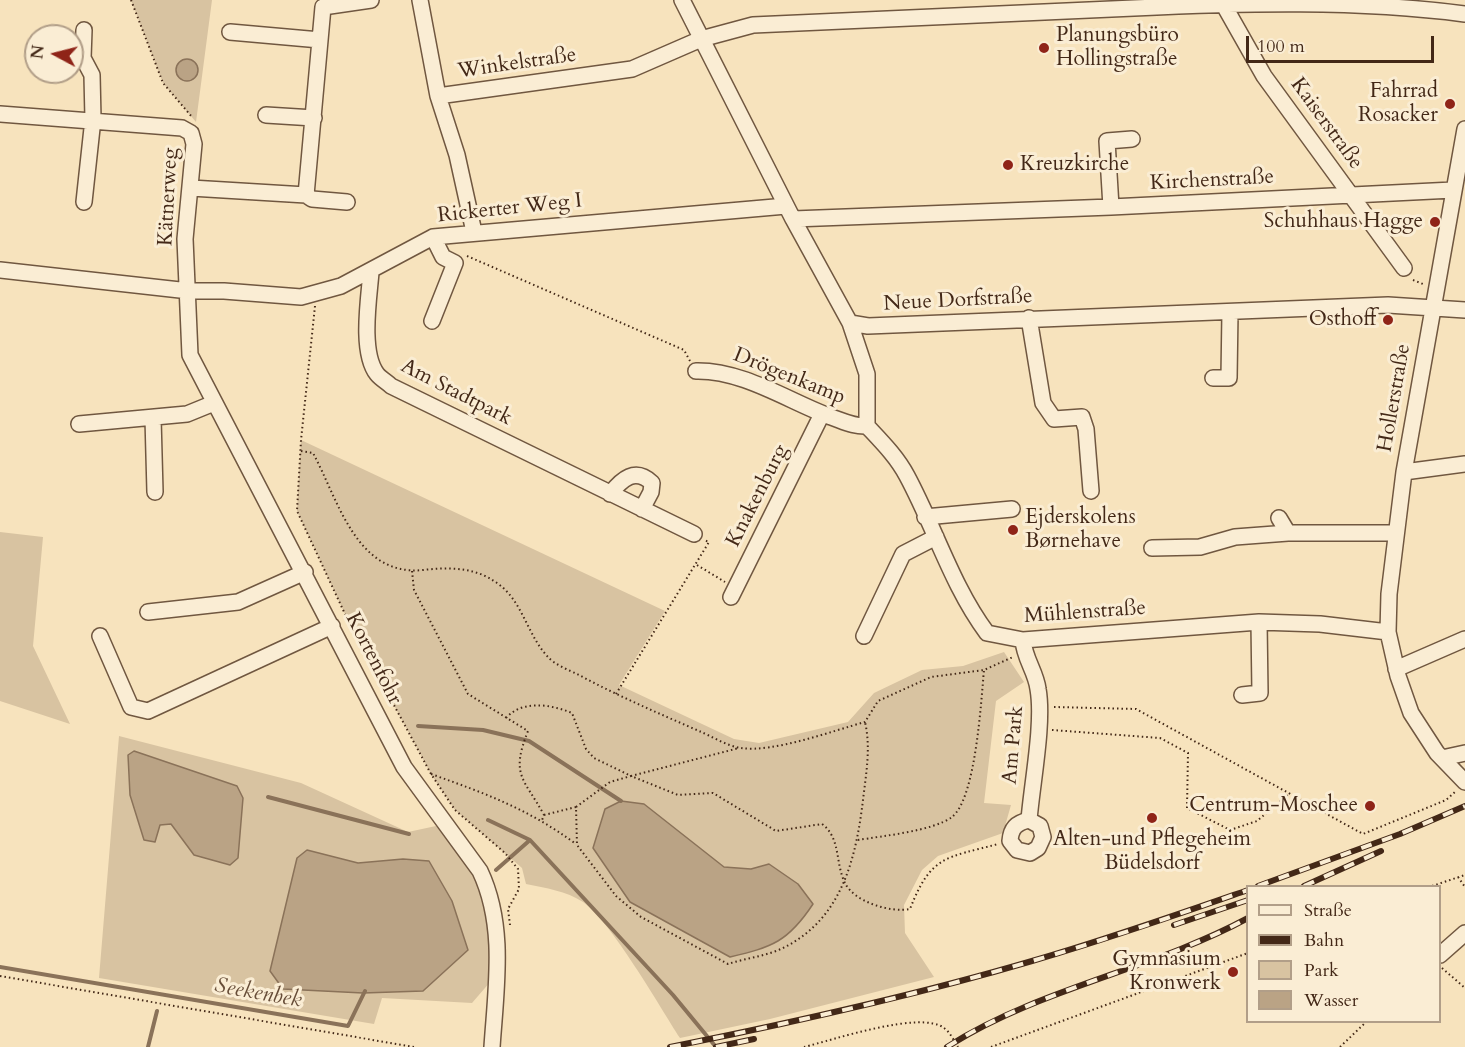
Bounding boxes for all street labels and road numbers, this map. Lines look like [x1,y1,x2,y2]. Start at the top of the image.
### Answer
street label: Winkelstraße [456,43,578,85]
street label: Kaiserstraße [1284,73,1368,175]
street label: Kätnerweg [154,147,184,247]
street label: Kirchenstraße [1149,165,1275,197]
street label: Rickerter Weg I [436,189,584,229]
street label: Neue Dorfstraße [883,285,1033,317]
street label: Hollerstraße [1373,342,1417,454]
street label: Drögenkamp [729,343,849,411]
street label: Am Stadtpark [396,354,516,432]
street label: Knakenburg [721,441,795,551]
street label: Mühlenstraße [1023,596,1147,630]
street label: Kortenfohr [339,609,407,709]
street label: Am Park [998,705,1030,785]

